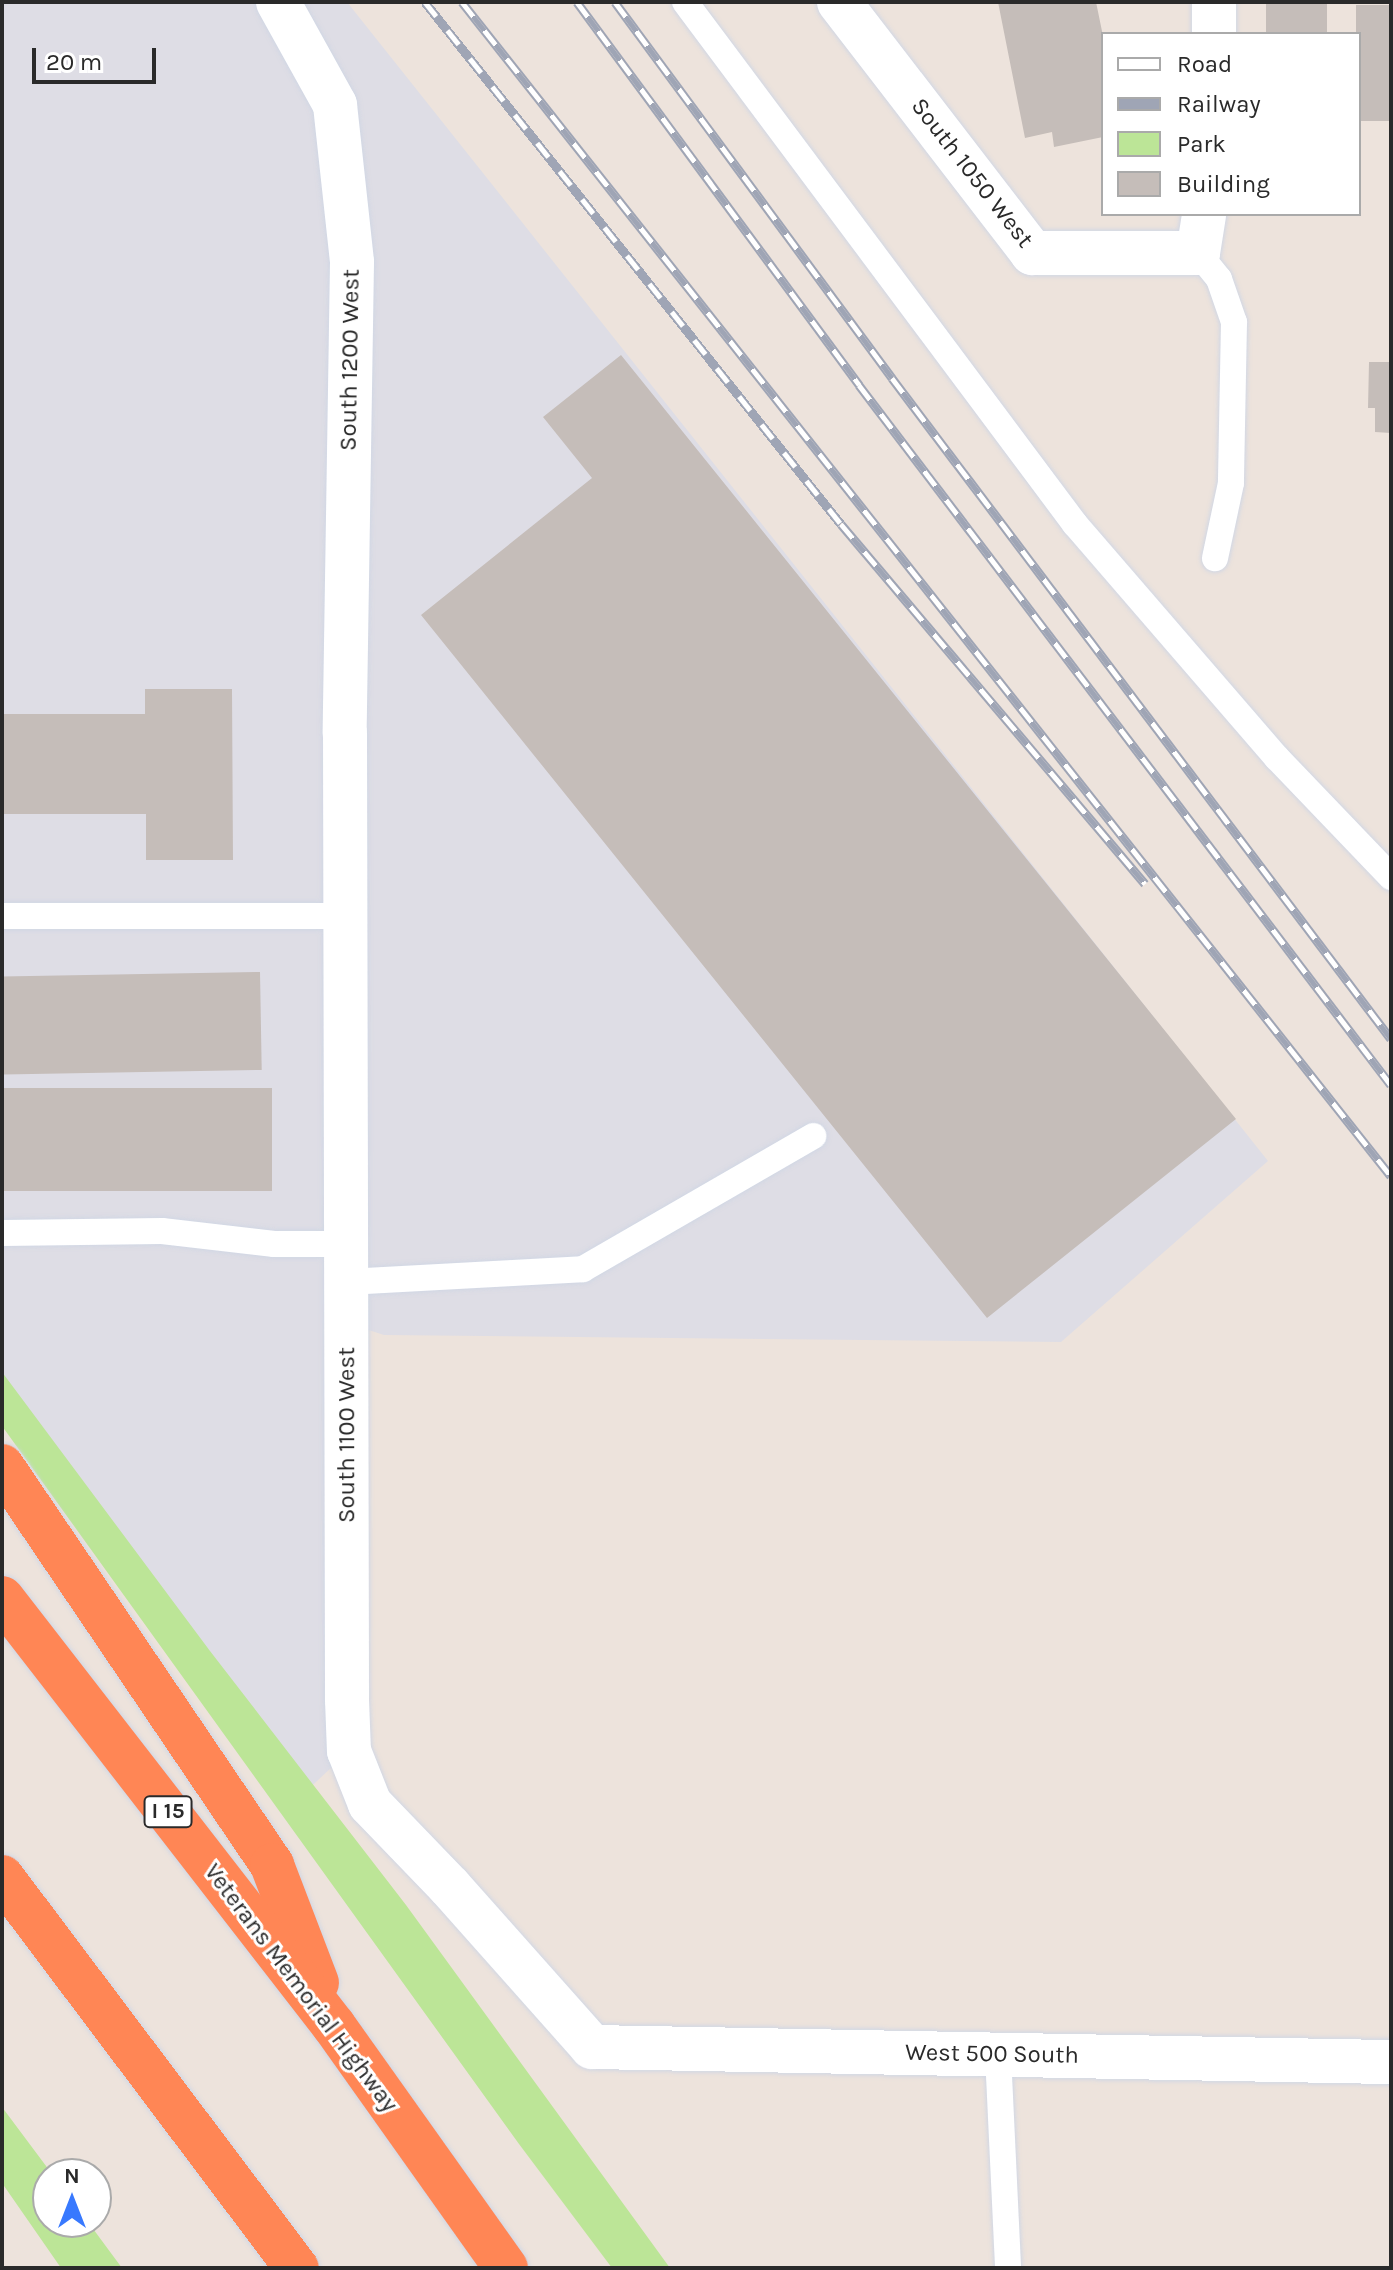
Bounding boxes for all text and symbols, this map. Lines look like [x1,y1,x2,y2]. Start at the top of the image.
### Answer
scale bar [36,32,160,82]
legend [1101,32,1361,216]
text: 20 m [46,48,102,76]
text: Road [1177,50,1232,78]
text: Railway [1177,90,1261,118]
street label: South 1050 West [905,93,1039,253]
text: Park [1177,130,1226,158]
text: Building [1177,170,1270,198]
street label: South 1200 West [334,269,366,451]
street label: South 1100 West [333,1347,361,1523]
road number: I 15 [142,1794,194,1830]
street label: Veterans Memorial Highway [198,1858,404,2118]
street label: West 500 South [905,2038,1079,2070]
north arrow [32,2158,112,2238]
text: N [64,2163,80,2189]

